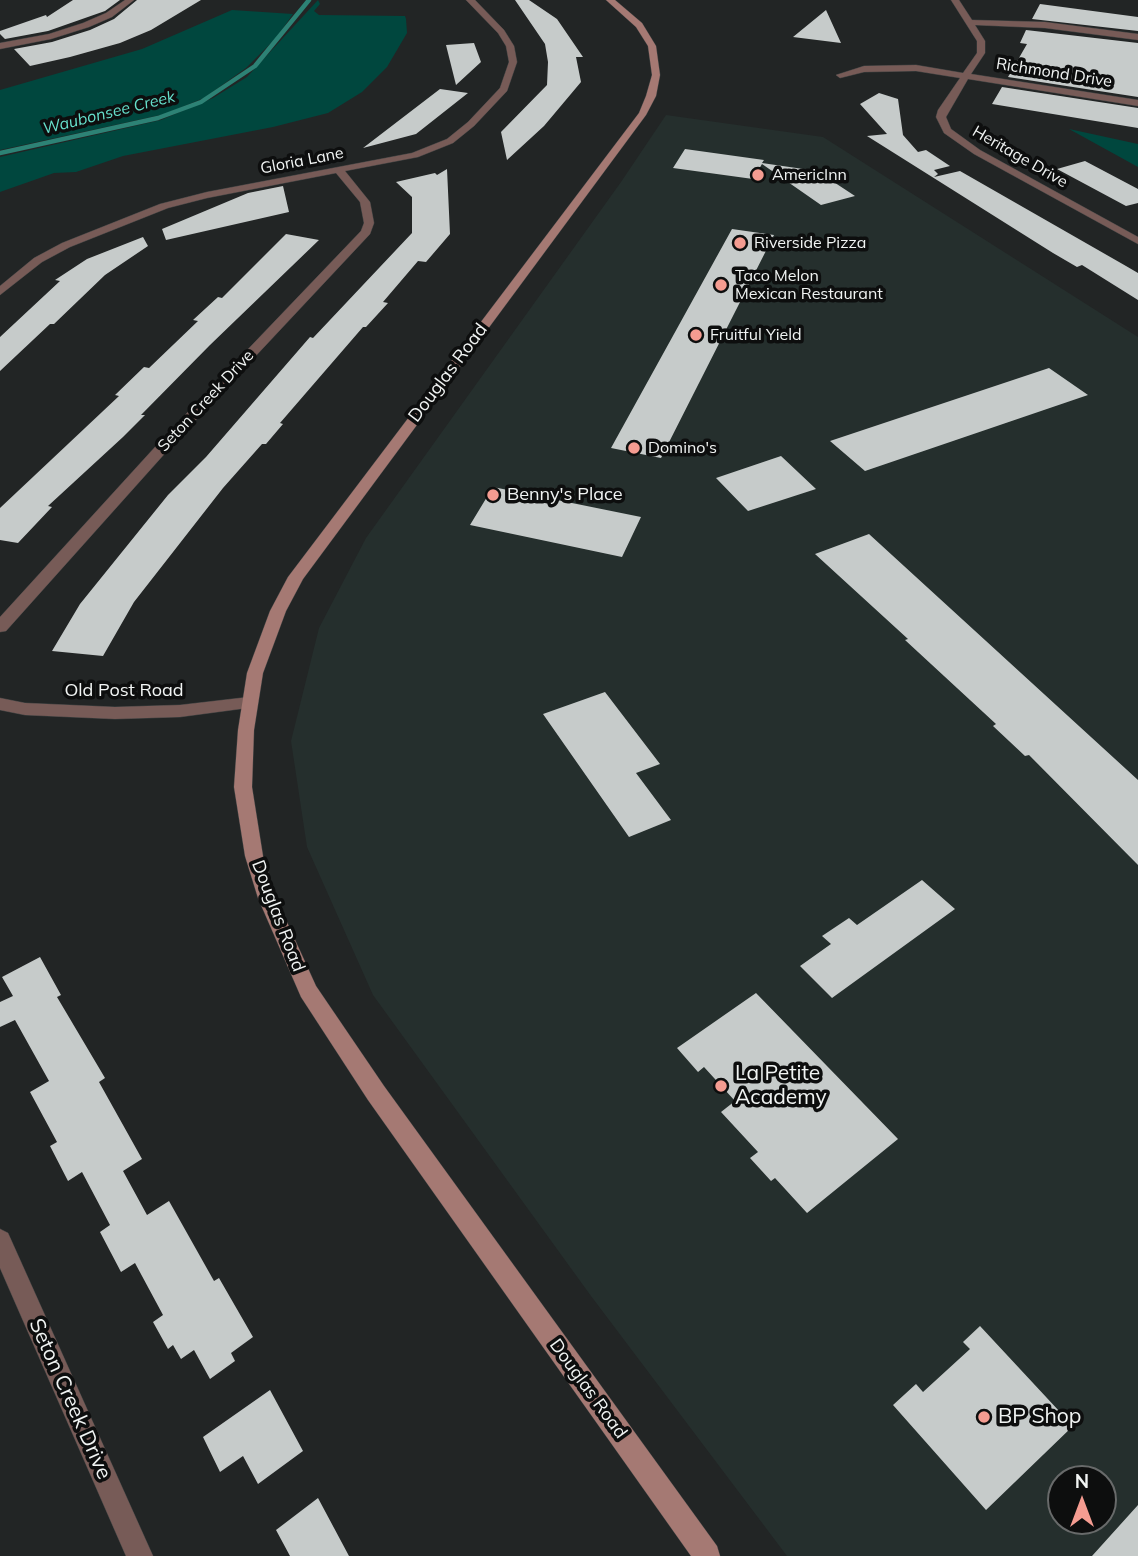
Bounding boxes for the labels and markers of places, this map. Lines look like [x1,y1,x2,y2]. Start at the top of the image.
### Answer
place label: AmericInn [772,165,847,185]
marker: AmericInn [750,167,766,183]
place label: Riverside Pizza [754,233,866,253]
marker: Riverside Pizza [732,235,748,251]
place label: Taco Melon Mexican Restaurant [735,266,883,304]
marker: Taco Melon Mexican Restaurant [713,277,729,293]
place label: Fruitful Yield [710,325,802,345]
marker: Fruitful Yield [688,327,704,343]
place label: Domino's [648,438,717,458]
marker: Domino's [626,440,642,456]
place label: Benny's Place [507,484,623,506]
marker: Benny's Place [485,487,501,503]
place label: La Petite Academy [735,1061,827,1111]
marker: La Petite Academy [713,1078,729,1094]
place label: BP Shop [998,1404,1081,1430]
marker: BP Shop [976,1409,992,1425]

